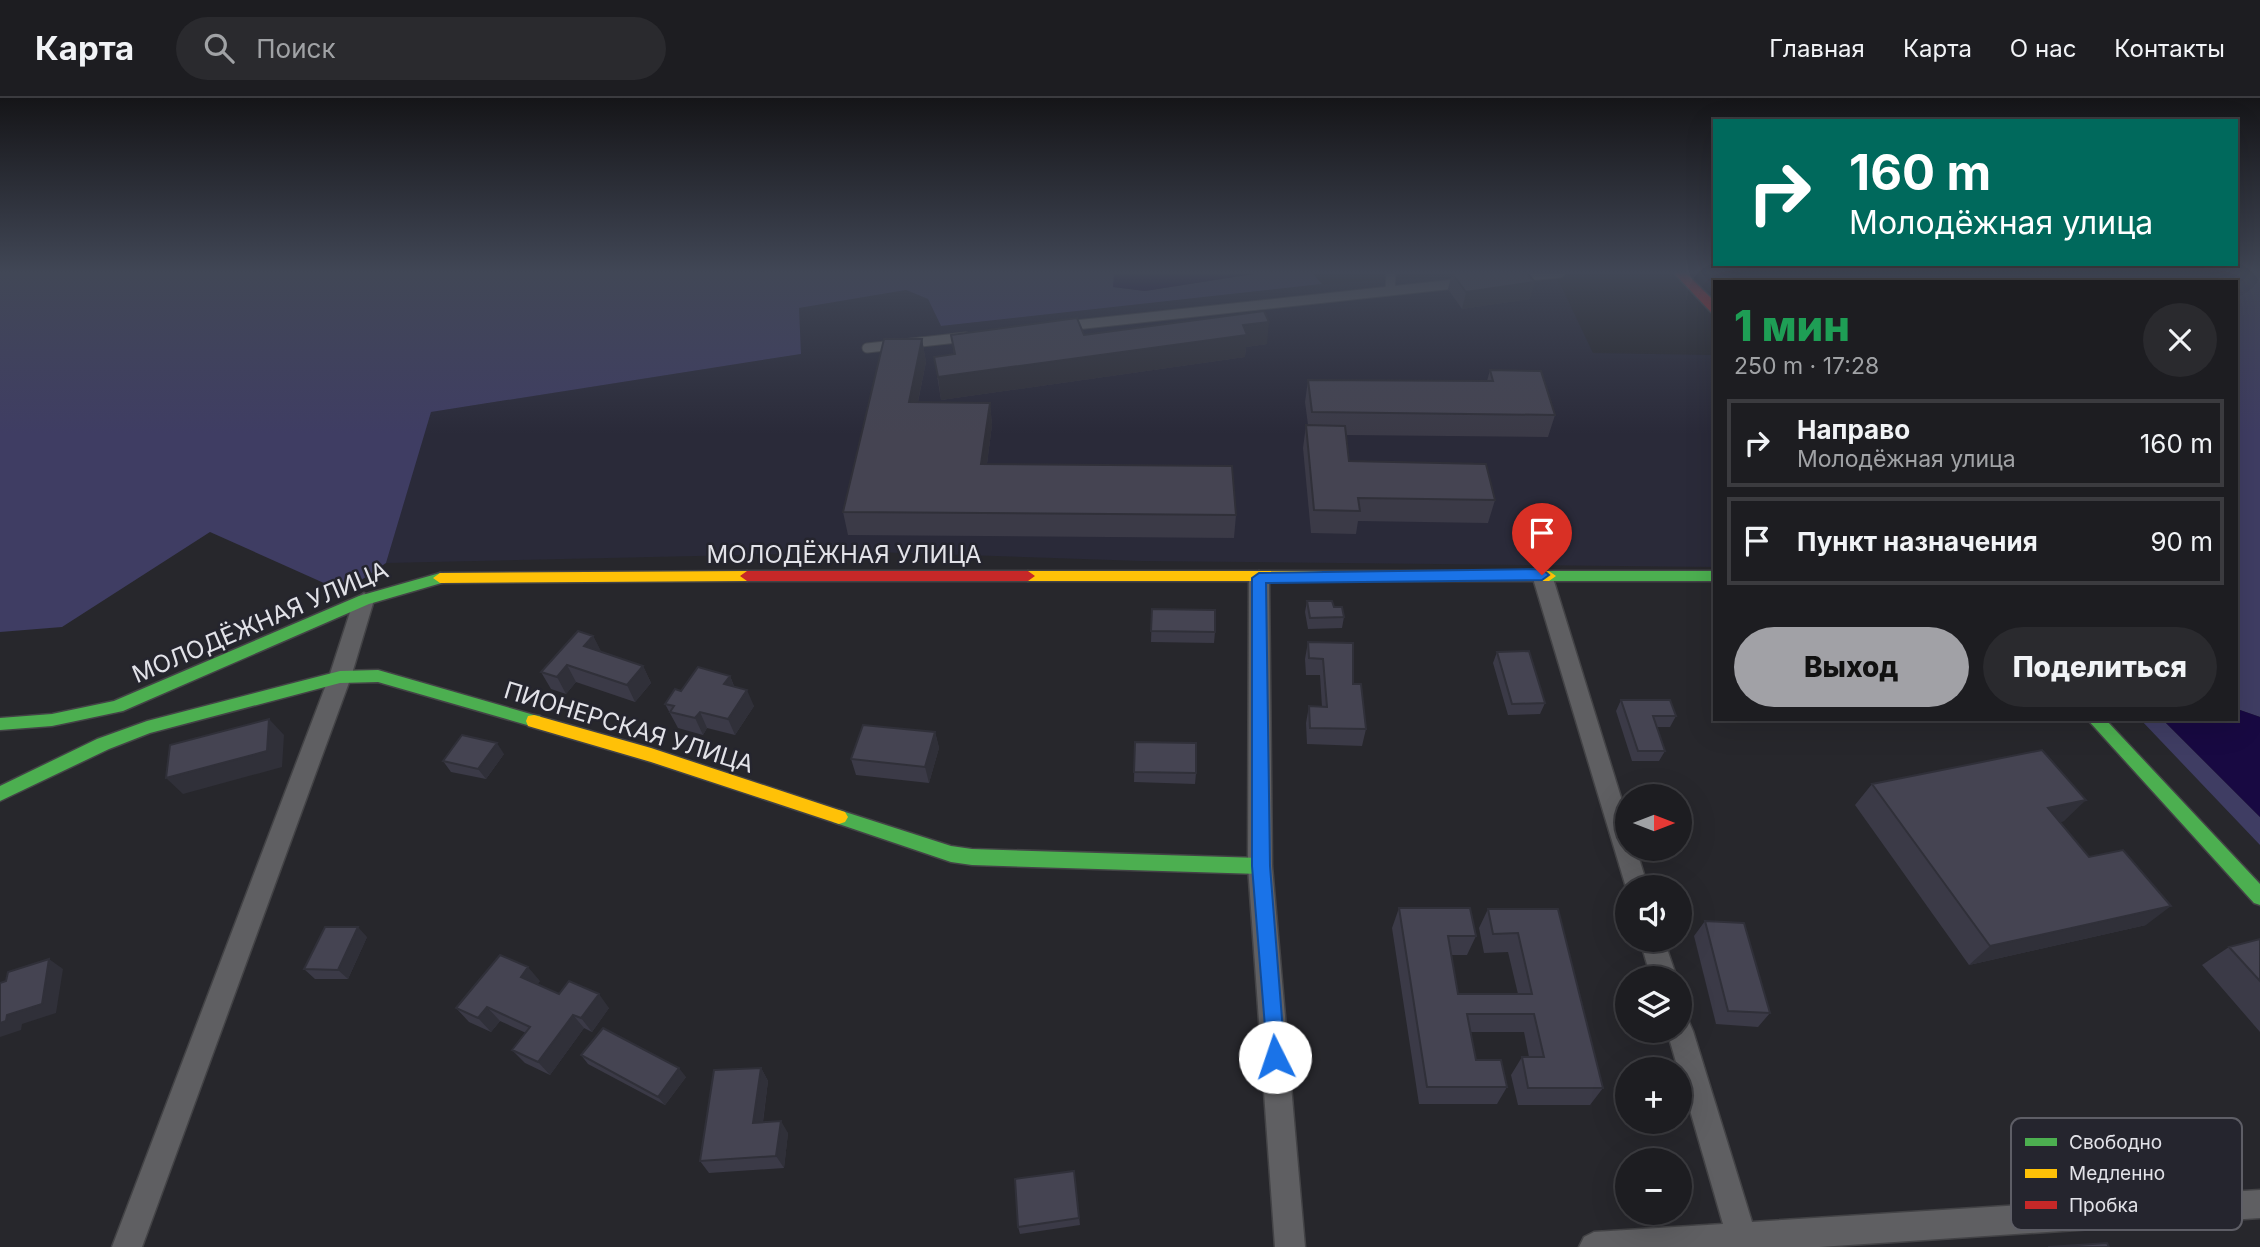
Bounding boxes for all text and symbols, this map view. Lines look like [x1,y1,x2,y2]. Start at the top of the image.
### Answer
search box [176,17,666,80]
text: Карта [35,28,134,68]
icon: search [200,29,238,67]
text: Поиск [256,33,335,64]
text: Главная [1769,34,1865,63]
text: Карта [1903,34,1972,63]
text: О нас [2010,34,2076,63]
text: Контакты [2114,34,2225,63]
text: 160 m [1849,143,1991,202]
icon: right [1734,147,1825,238]
text: Молодёжная улица [1849,203,2153,242]
text: 1 мин [1734,300,1850,351]
button: close [2143,303,2217,377]
text: 250 m · 17:28 [1734,352,1879,380]
text: Направо [1797,414,1910,445]
icon: right [1738,424,1776,462]
text: 160 m [2140,428,2213,459]
text: Молодёжная улица [1797,445,2016,473]
pin [1512,503,1572,575]
icon: arrive [1523,514,1561,552]
icon: arrive [1738,522,1776,560]
text: Пункт назначения [1797,526,2038,557]
text: 90 m [2150,526,2213,557]
street label: МОЛОДЁЖНАЯ УЛИЦА [706,540,982,569]
street label: МОЛОДЁЖНАЯ УЛИЦА [128,555,392,689]
button: Выход [1734,627,1969,707]
button: Поделиться [1983,627,2217,707]
street label: ПИОНЕРСКАЯ УЛИЦА [501,675,757,779]
north arrow [1615,784,1692,861]
map controls [1615,784,1692,1225]
button: sound [1615,875,1692,952]
button: layers [1615,966,1692,1043]
position arrow [1238,1020,1312,1094]
button: + [1615,1057,1692,1134]
legend [2011,1118,2242,1230]
text: Свободно [2069,1131,2162,1154]
button: − [1615,1148,1692,1225]
text: Медленно [2069,1162,2165,1185]
text: Пробка [2069,1194,2138,1217]

